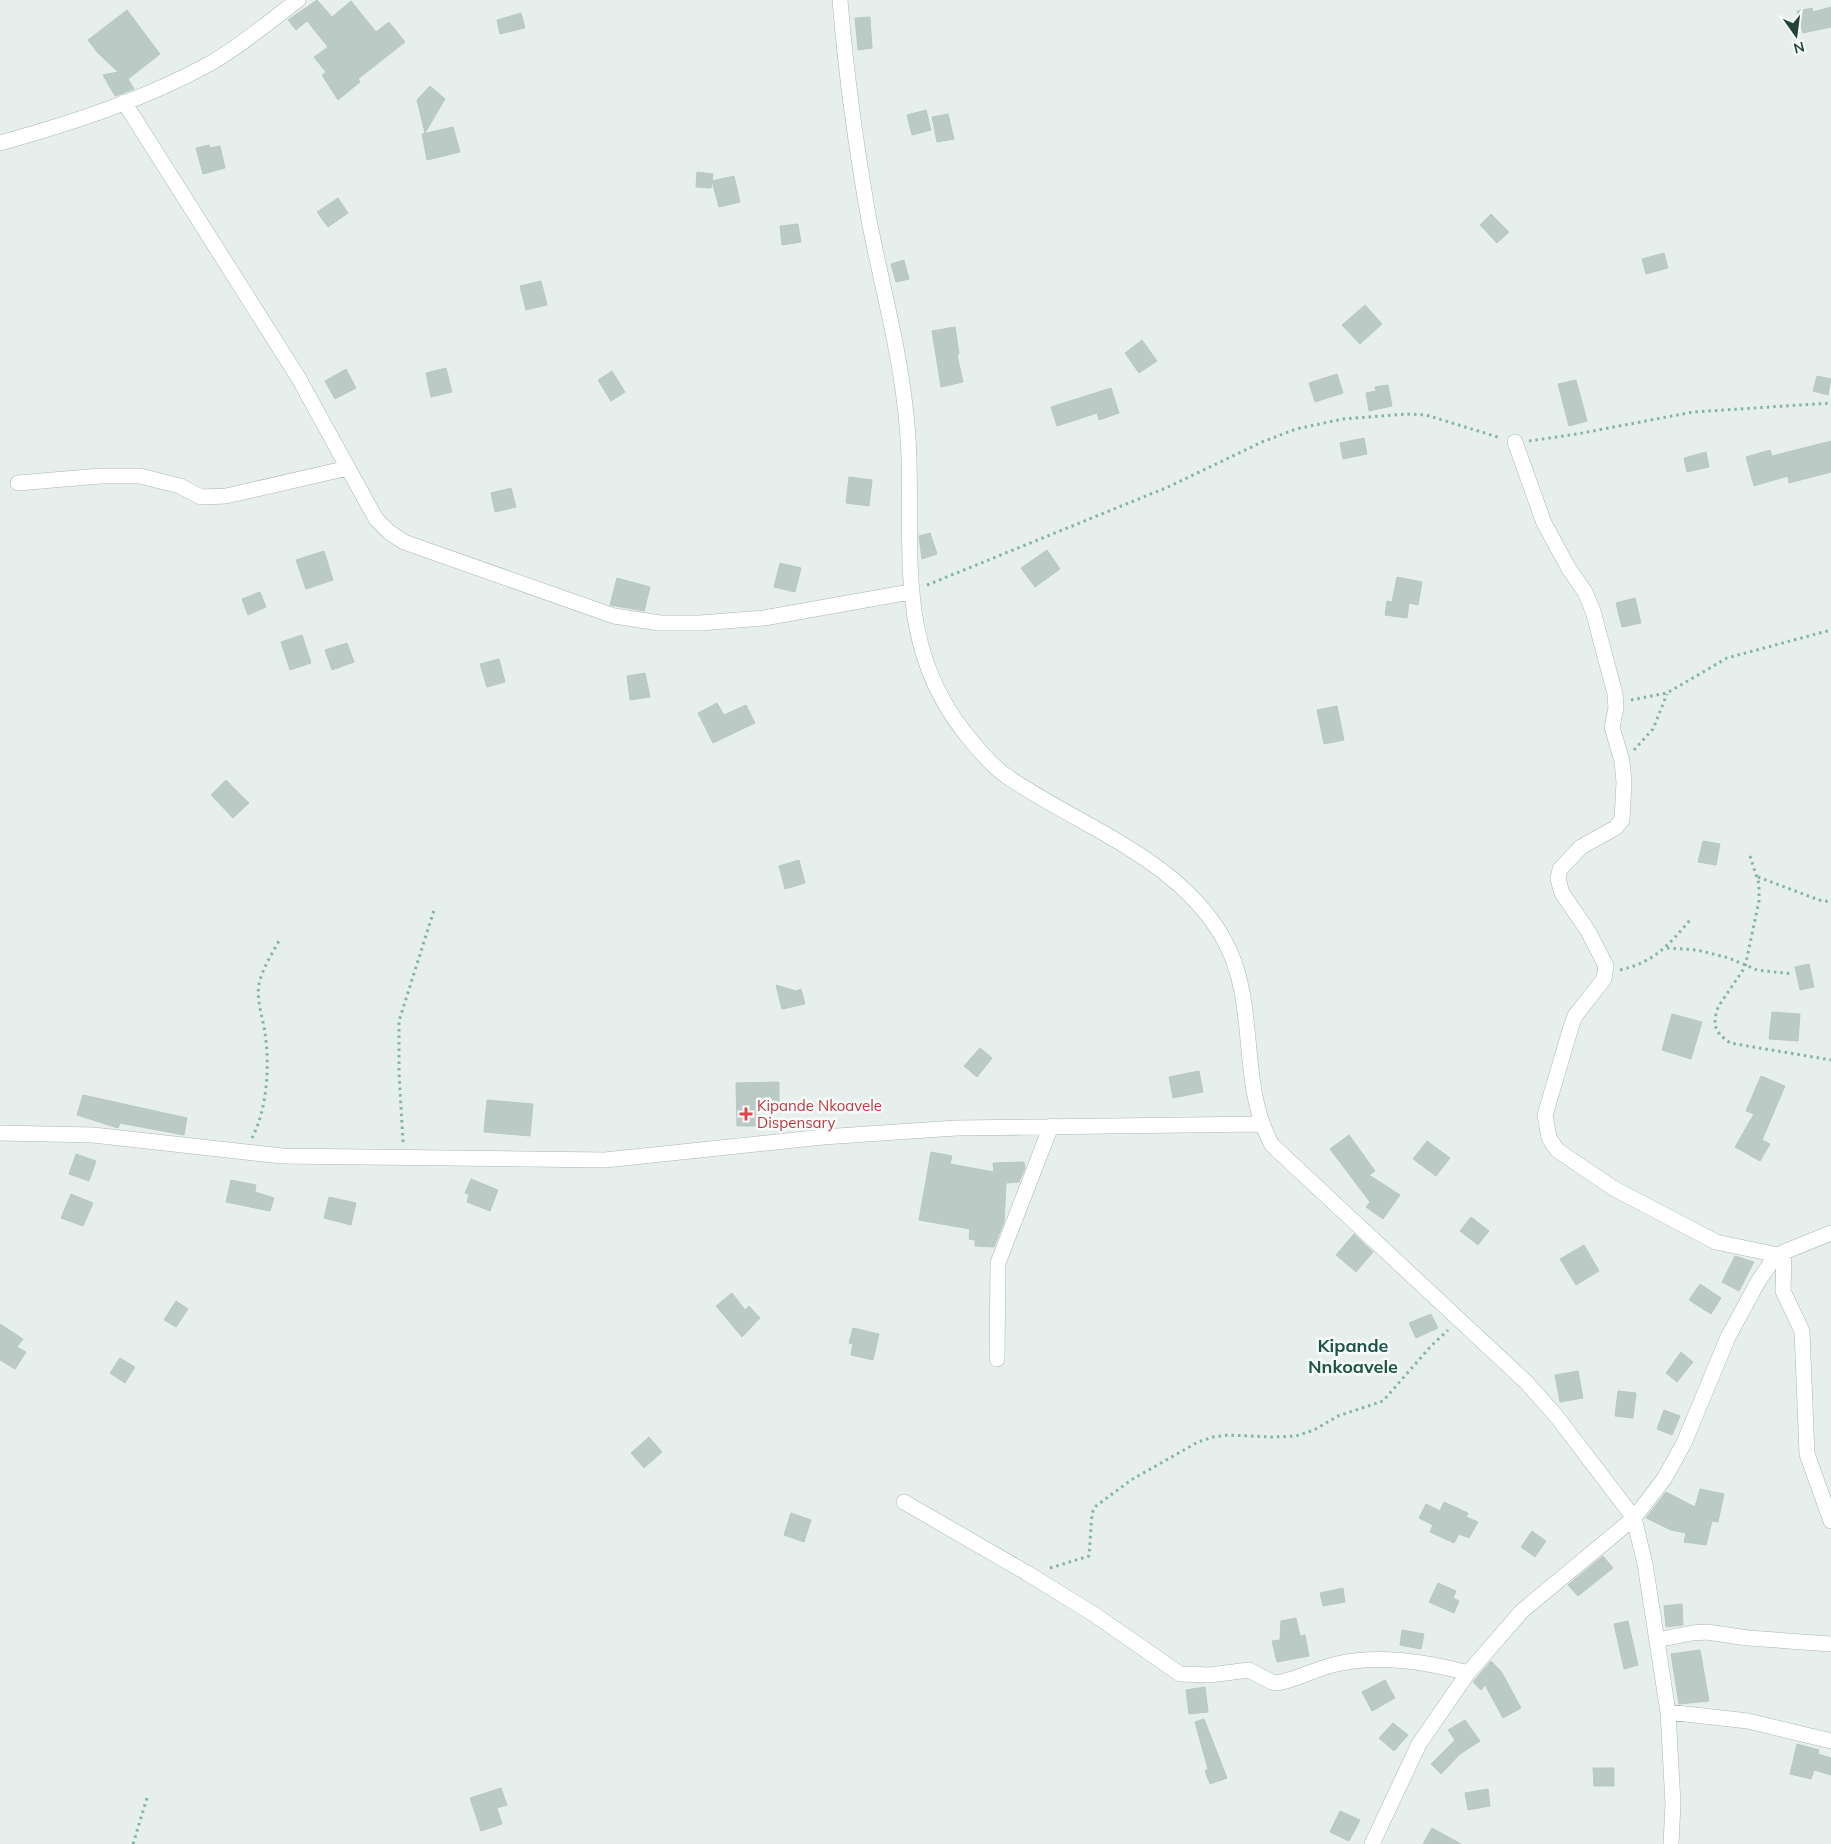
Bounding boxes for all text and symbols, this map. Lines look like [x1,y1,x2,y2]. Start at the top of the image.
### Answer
north arrow [1771,10,1821,60]
text: N [1792,38,1806,58]
place label: Kipande Nkoavele Dispensary [757,1096,882,1132]
marker: Kipande Nkoavele Dispensary [739,1107,753,1121]
district label: Kipande Nnkoavele [1308,1334,1398,1378]

